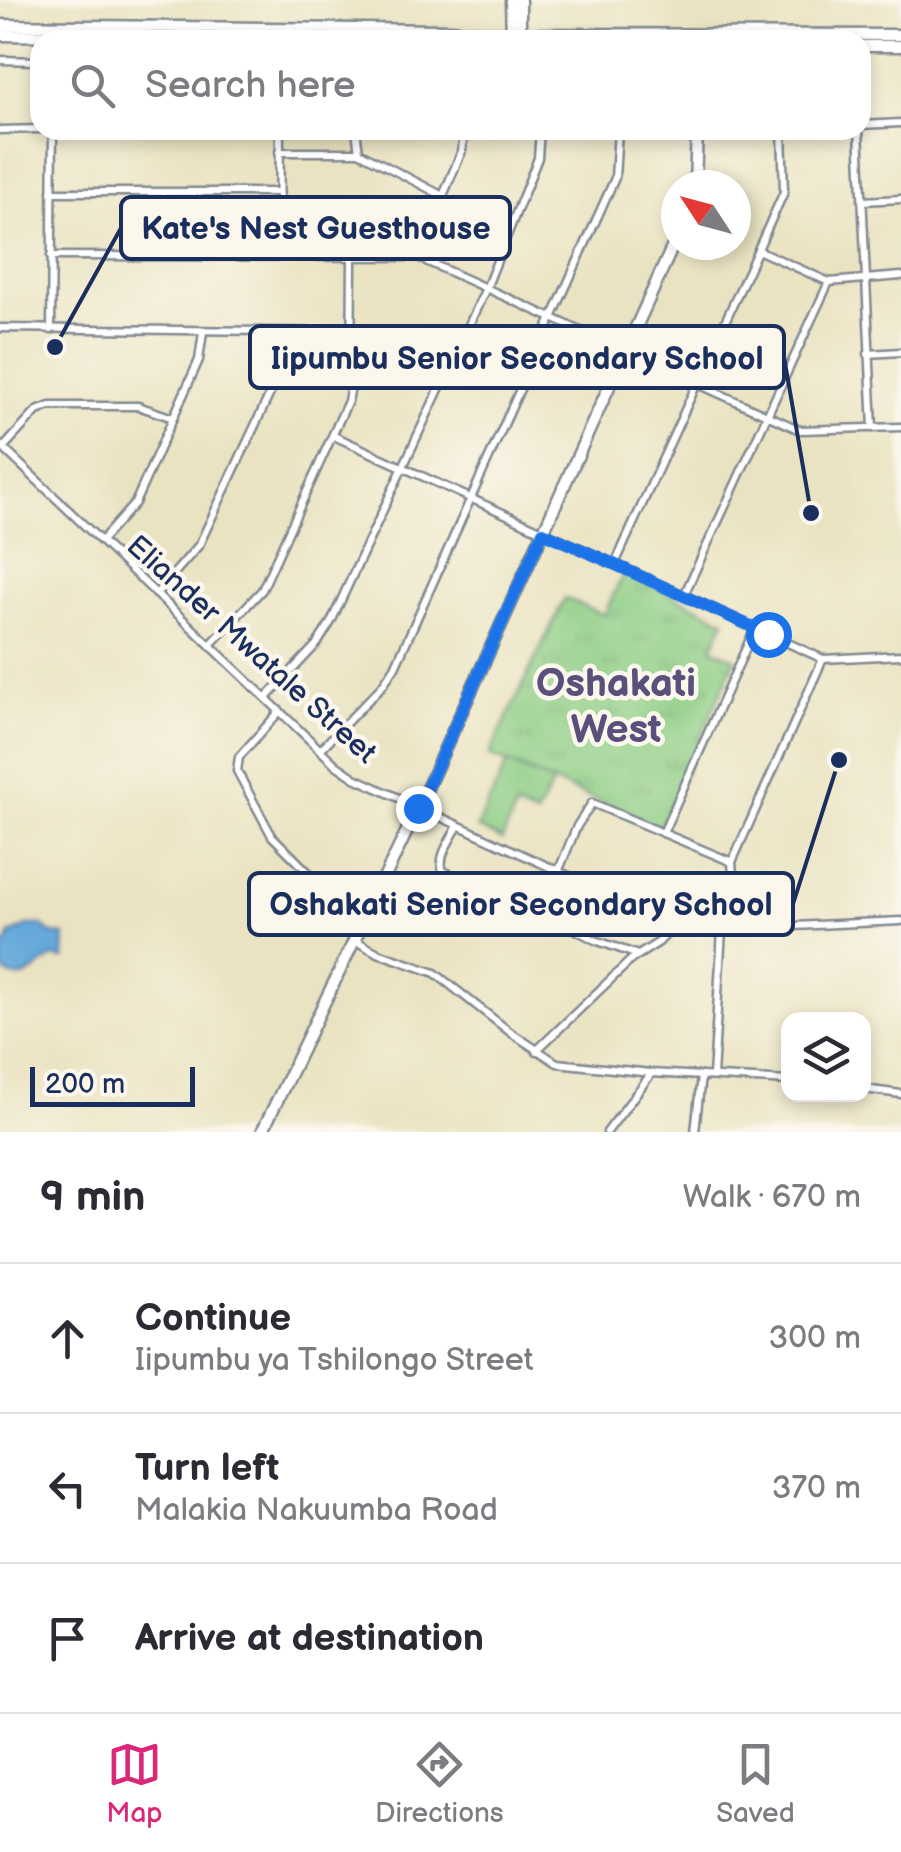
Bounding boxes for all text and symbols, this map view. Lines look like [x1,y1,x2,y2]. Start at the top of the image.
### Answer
search box [30,30,871,140]
icon: search [65,58,120,113]
text: Search here [145,63,356,108]
north arrow [661,170,751,260]
callout: Kate's Nest Guesthouse [121,197,510,259]
text: Kate's Nest Guesthouse [141,210,491,249]
callout: Iipumbu Senior Secondary School [250,326,784,388]
text: Iipumbu Senior Secondary School [270,340,764,379]
street label: Eliander Mwatale Street [119,528,384,771]
route start [746,612,792,658]
district label: Oshakati West [536,660,696,754]
route end [396,786,442,832]
callout: Oshakati Senior Secondary School [249,873,793,935]
text: Oshakati Senior Secondary School [270,886,772,925]
map controls [781,1012,871,1102]
button: layers [781,1012,871,1102]
scale bar [30,1062,195,1106]
text: 200 m [45,1068,125,1101]
text: 9 min [40,1172,146,1223]
text: Walk · 670 m [683,1178,861,1217]
text: Continue [135,1296,291,1341]
icon: ahead [40,1311,95,1366]
text: 300 m [769,1319,861,1358]
text: Iipumbu ya Tshilongo Street [135,1341,534,1380]
text: Turn left [135,1446,279,1491]
icon: left [40,1461,95,1516]
text: 370 m [772,1469,861,1508]
text: Malakia Nakuumba Road [135,1491,498,1530]
icon: arrive [40,1611,95,1666]
text: Arrive at destination [135,1616,484,1661]
tab: Map [106,1737,163,1830]
tab: Directions [375,1737,504,1830]
tab: Saved [716,1737,795,1830]

